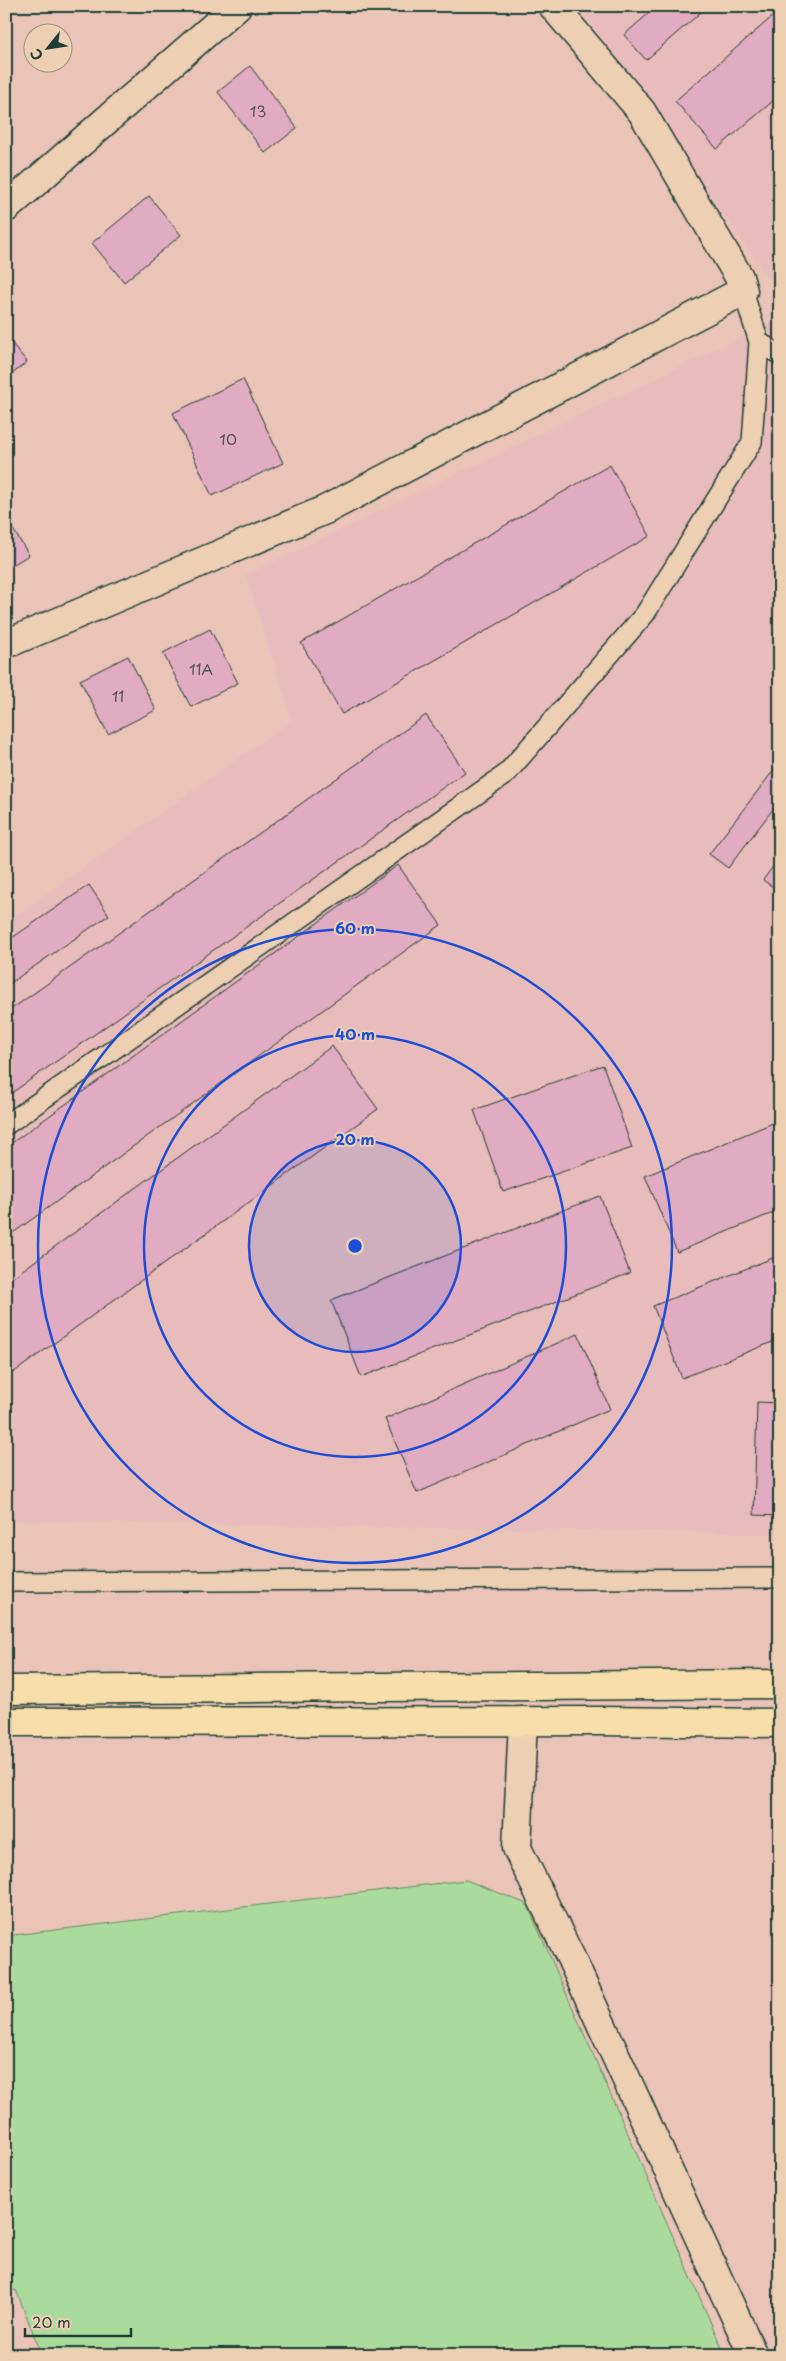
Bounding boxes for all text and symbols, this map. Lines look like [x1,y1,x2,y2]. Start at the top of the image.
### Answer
north arrow [22,22,72,72]
text: С [25,45,48,65]
house number: 13 [250,99,266,122]
house number: 10 [219,427,237,450]
house number: 11А [189,657,213,680]
house number: 11 [112,684,124,707]
text: 60 m [335,916,375,939]
text: 40 m [335,1022,375,1045]
text: 20 m [336,1127,374,1150]
centre of rings [346,1237,364,1255]
scale bar [25,2306,131,2338]
text: 20 m [32,2310,71,2333]

